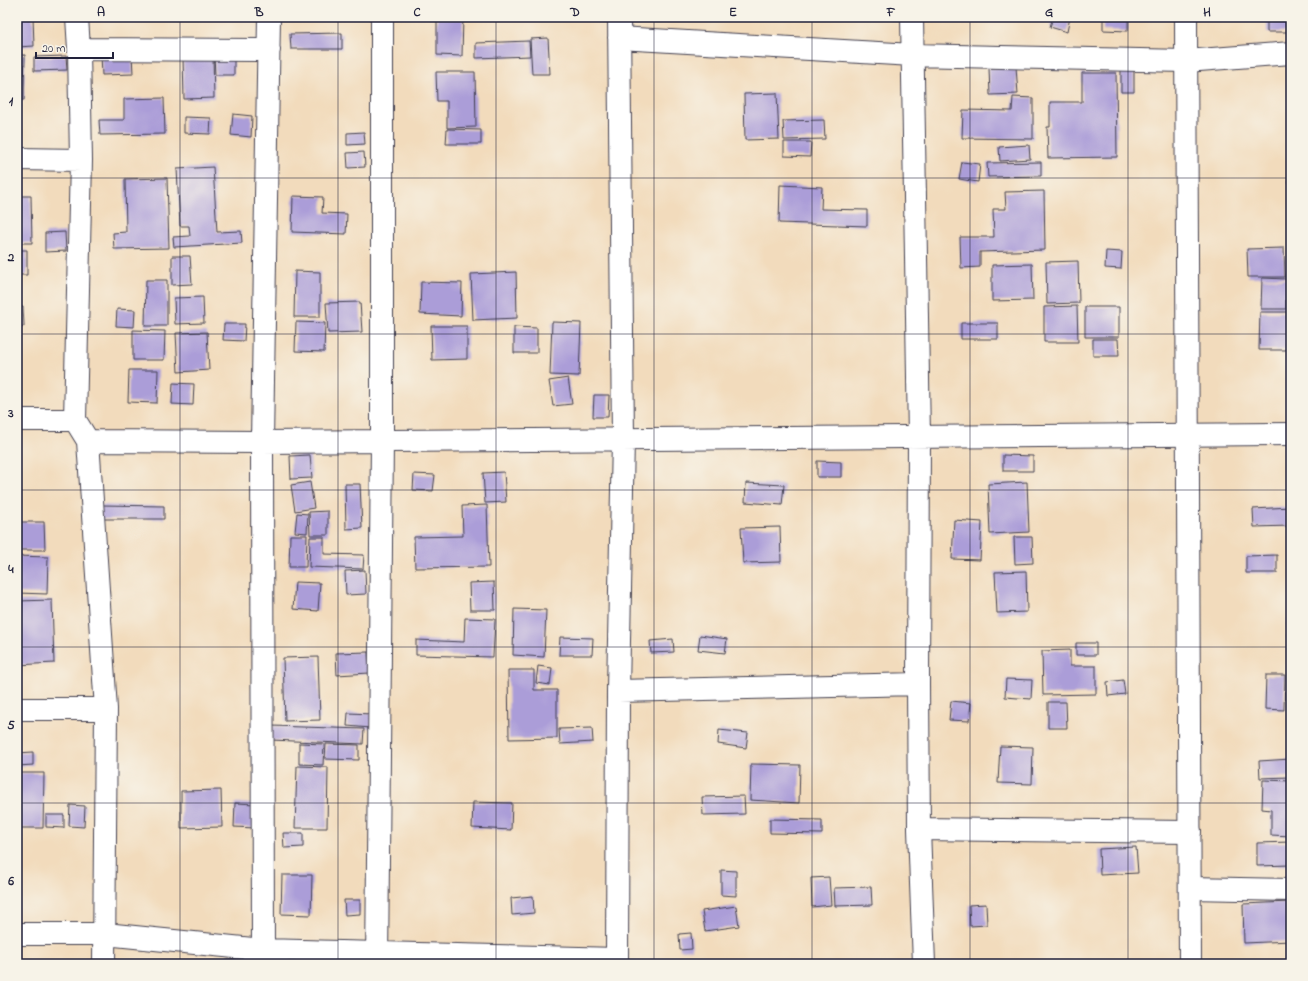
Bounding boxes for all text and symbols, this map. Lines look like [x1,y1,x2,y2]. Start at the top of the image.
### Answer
text: A [97,3,105,22]
text: B [254,3,264,22]
text: C [413,3,421,22]
text: D [569,3,580,22]
text: E [729,3,737,22]
text: F [886,3,896,22]
text: G [1045,3,1053,22]
text: H [1203,3,1211,22]
scale bar [36,34,113,60]
text: 20 m [42,40,65,58]
text: 1 [9,92,14,111]
text: 2 [7,248,15,267]
text: 3 [7,404,14,423]
text: 4 [7,560,14,579]
text: 5 [7,716,15,735]
text: 6 [7,872,14,891]

